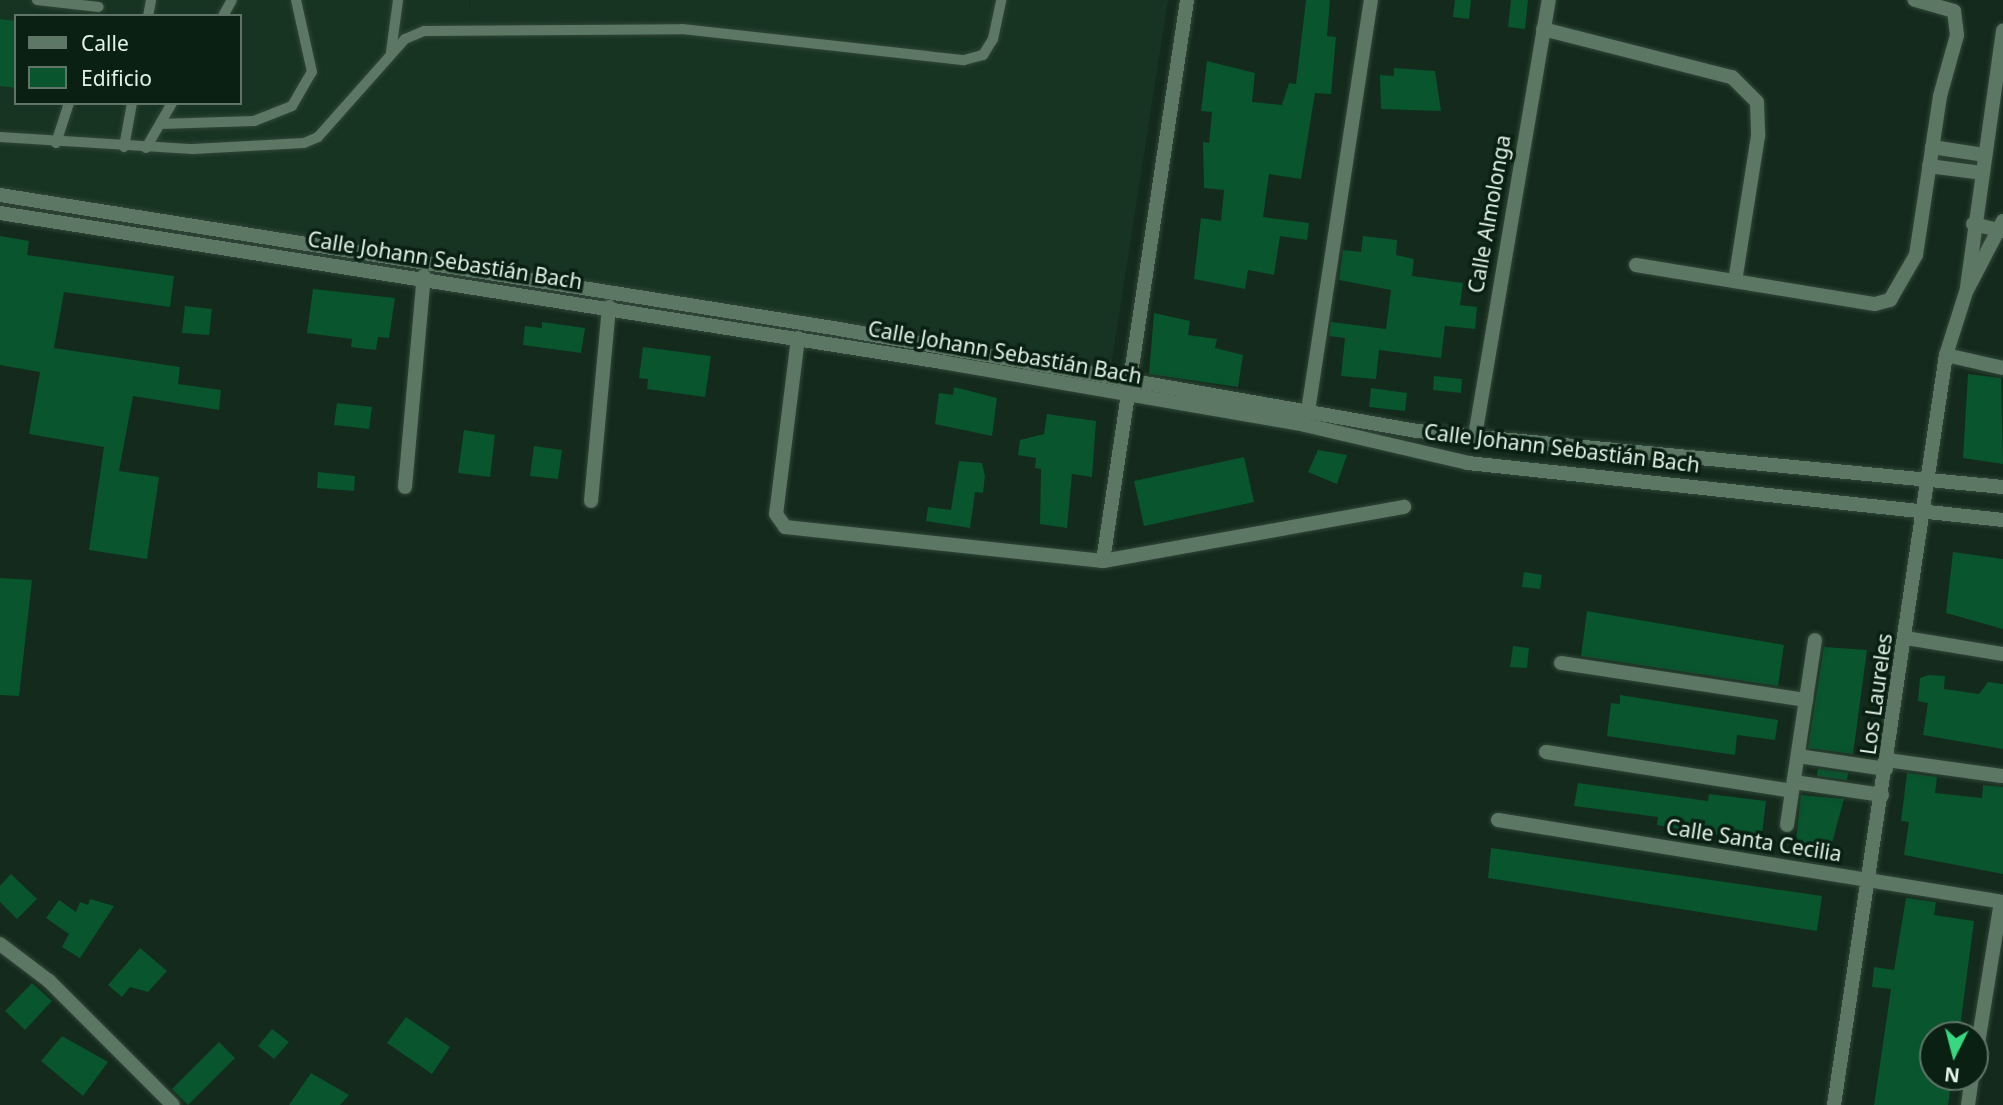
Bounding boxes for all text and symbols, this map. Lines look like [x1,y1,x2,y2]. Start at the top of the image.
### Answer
legend [14,14,242,105]
text: Calle [81,29,129,57]
text: Edificio [81,64,152,92]
street label: Calle Almolonga [1463,133,1515,295]
street label: Calle Johann Sebastián Bach [306,226,584,294]
street label: Calle Johann Sebastián Bach [866,315,1144,389]
street label: Calle Johann Sebastián Bach [1423,419,1701,477]
street label: Los Laureles [1855,632,1897,756]
street label: Calle Santa Cecilia [1664,814,1844,866]
north arrow [1919,1021,1989,1091]
text: N [1943,1061,1961,1089]

